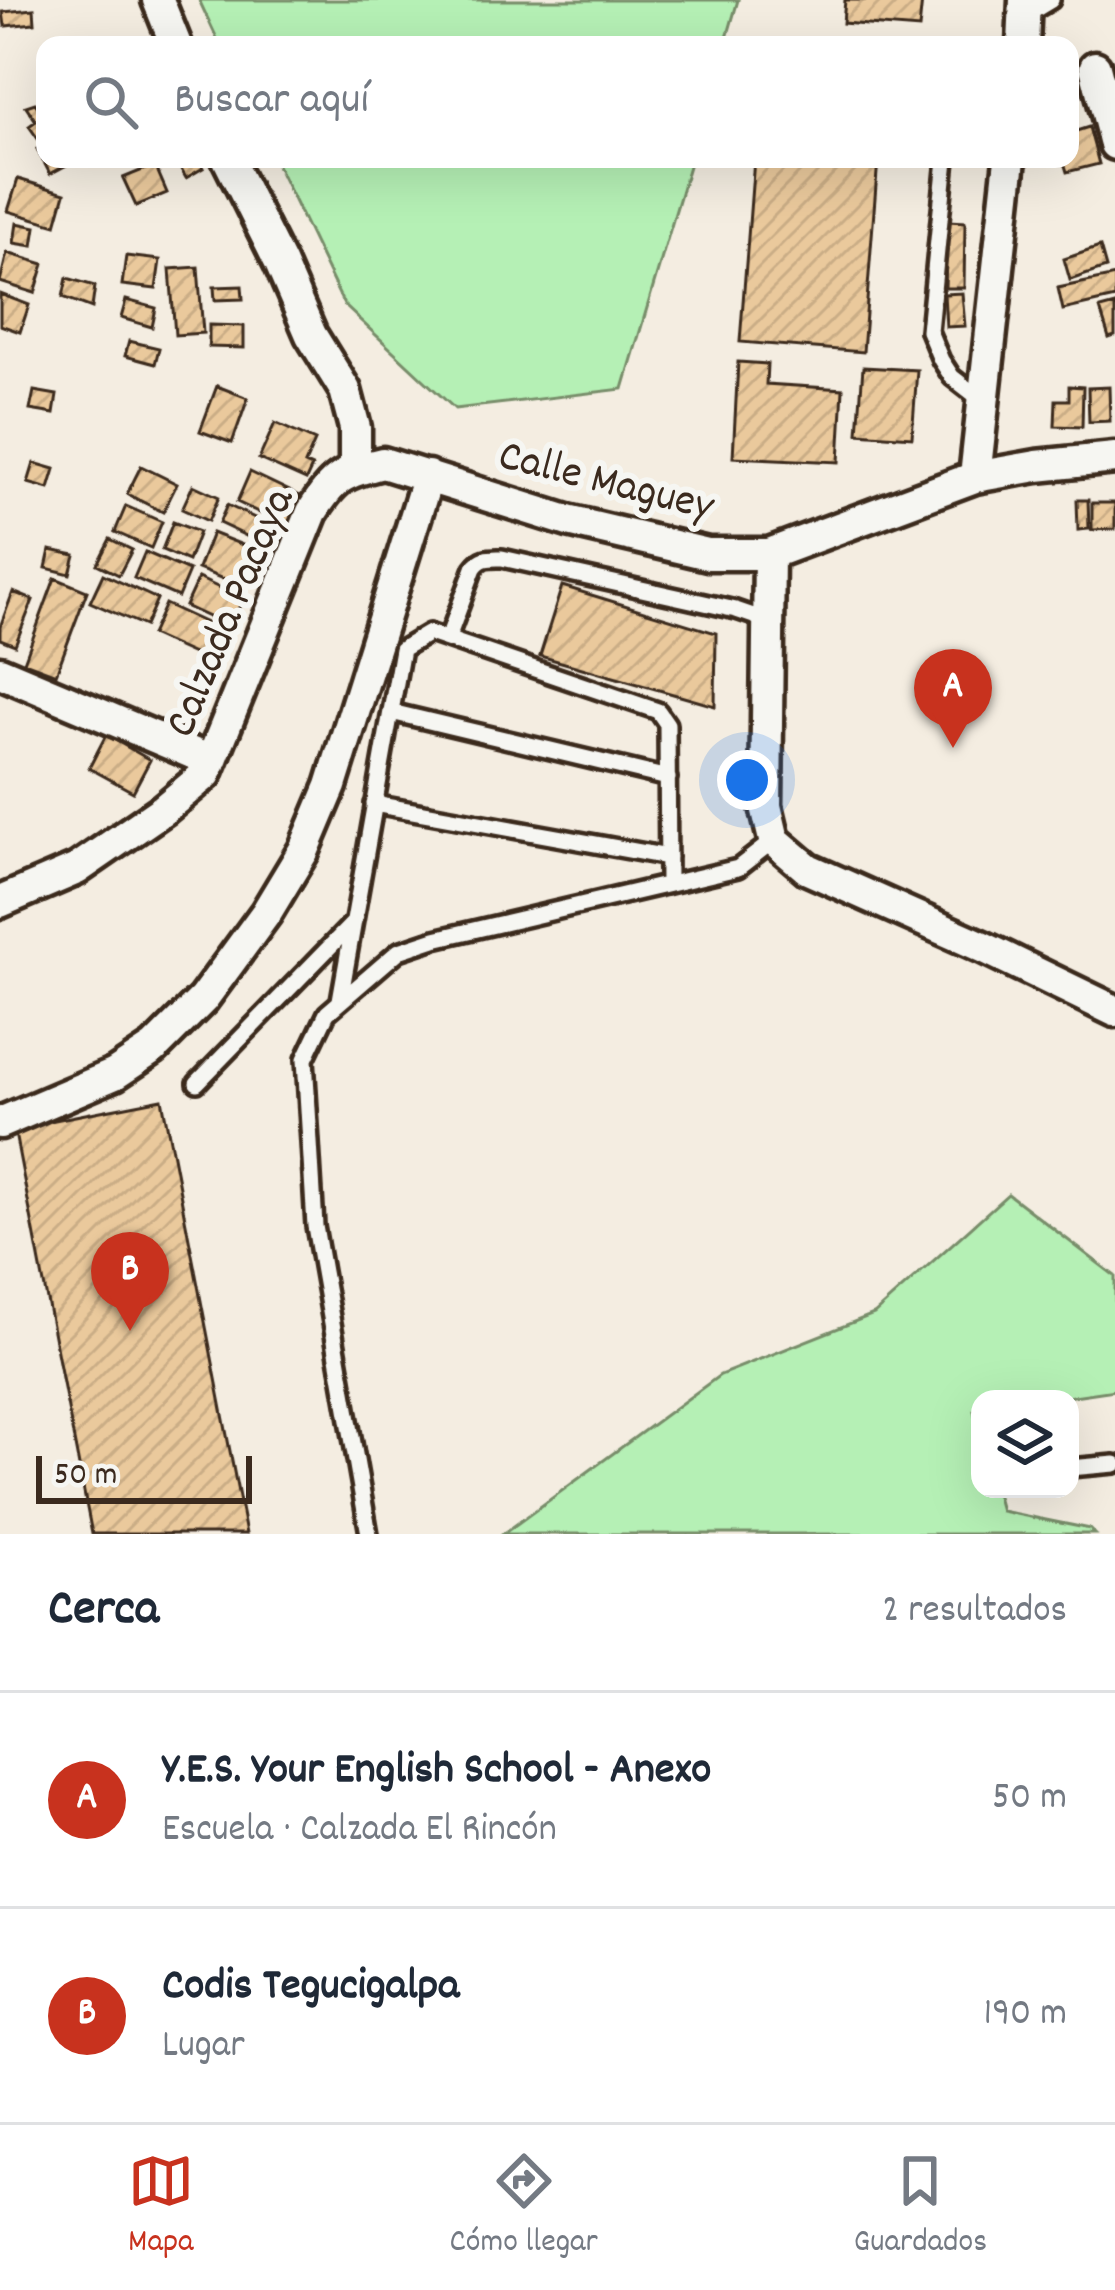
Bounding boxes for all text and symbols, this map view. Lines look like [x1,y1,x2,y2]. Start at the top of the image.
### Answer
search box [36,36,1079,168]
icon: search [78,69,144,135]
text: Buscar aquí [174,70,369,134]
street label: Calle Maguey [491,426,720,542]
street label: Calzada Pacaya [151,479,314,748]
pin: A [914,649,992,748]
your location [717,750,777,810]
pin: B [91,1232,169,1331]
map controls [971,1390,1079,1498]
button: layers [971,1390,1079,1498]
scale bar [36,1450,252,1503]
text: 50 m [54,1453,118,1500]
text: Cerca [48,1576,159,1648]
text: 2 resultados [882,1585,1067,1640]
text: Y.E.S. Your English School - Anexo [162,1740,711,1804]
text: A [76,1772,98,1827]
text: 50 m [992,1772,1067,1827]
text: Escuela · Calzada El Rincón [162,1804,557,1859]
text: Codis Tegucigalpa [162,1956,459,2020]
text: B [78,1988,96,2043]
text: 190 m [984,1988,1067,2043]
text: Lugar [162,2020,245,2075]
tab: Mapa [128,2148,194,2267]
tab: Cómo llegar [450,2148,598,2267]
tab: Guardados [854,2148,987,2267]

